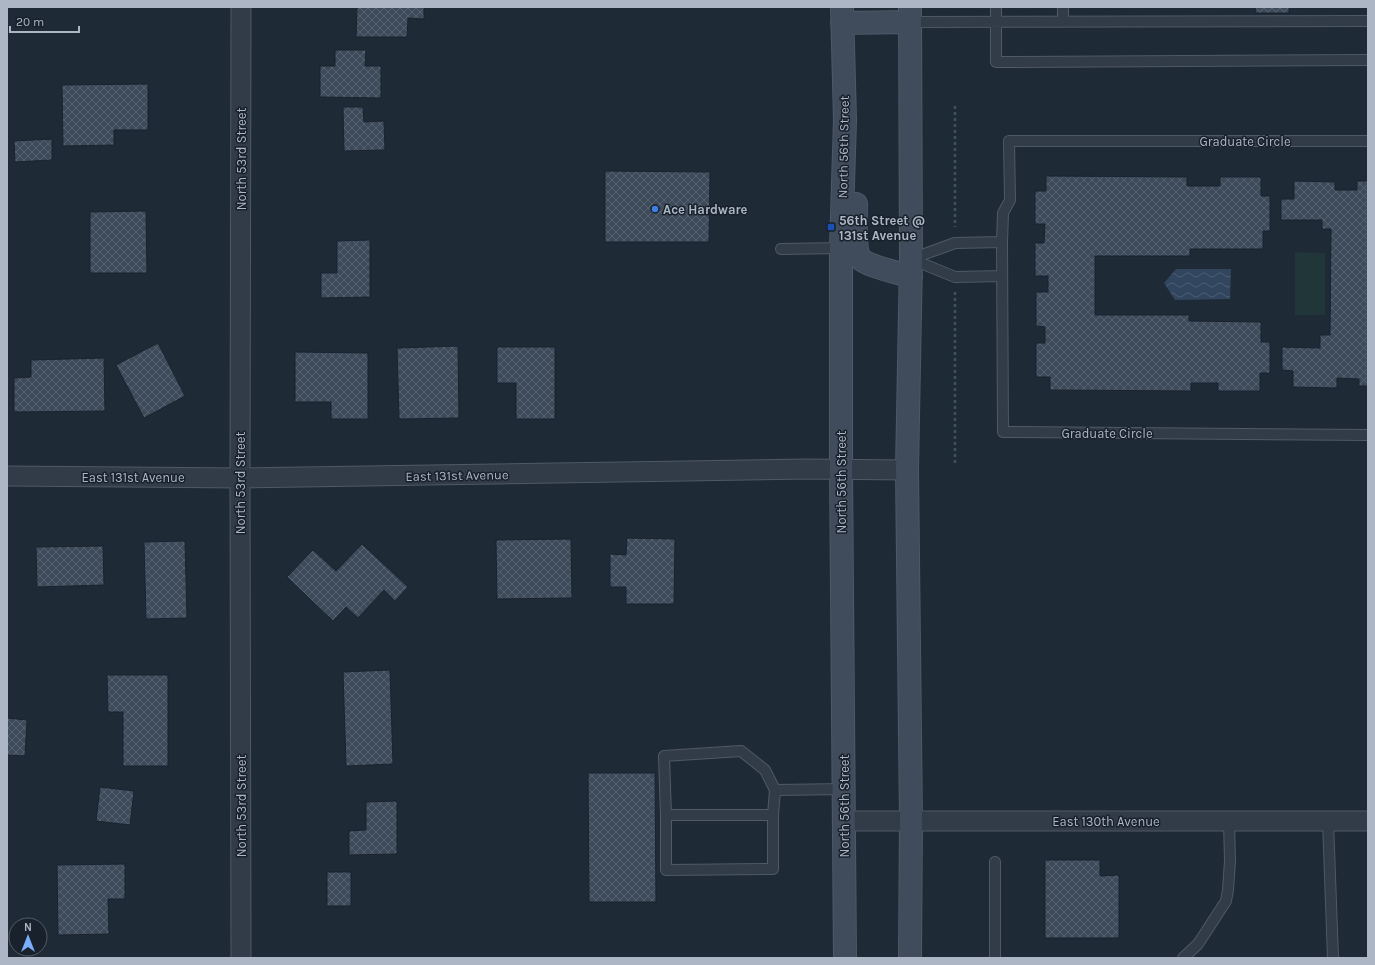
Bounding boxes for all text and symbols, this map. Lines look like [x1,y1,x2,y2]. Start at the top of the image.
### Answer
scale bar [10,8,79,34]
text: 20 m [16,15,44,29]
street label: North 56th Street [835,95,852,199]
street label: North 53rd Street [234,108,249,210]
street label: Graduate Circle [1199,134,1291,149]
place label: Ace Hardware [663,202,748,217]
marker: Ace Hardware [650,204,660,214]
place label: 56th Street @ 131st Avenue [839,213,925,243]
marker: 56th Street @ 131st Avenue [826,222,836,232]
street label: Graduate Circle [1061,426,1153,441]
street label: North 56th Street [834,430,849,533]
street label: North 53rd Street [233,432,248,534]
street label: East 131st Avenue [405,467,509,484]
street label: East 131st Avenue [81,470,185,485]
street label: North 56th Street [837,754,852,857]
street label: North 53rd Street [234,755,249,857]
street label: East 130th Avenue [1052,814,1160,829]
north arrow [8,917,48,957]
text: N [24,921,32,934]

